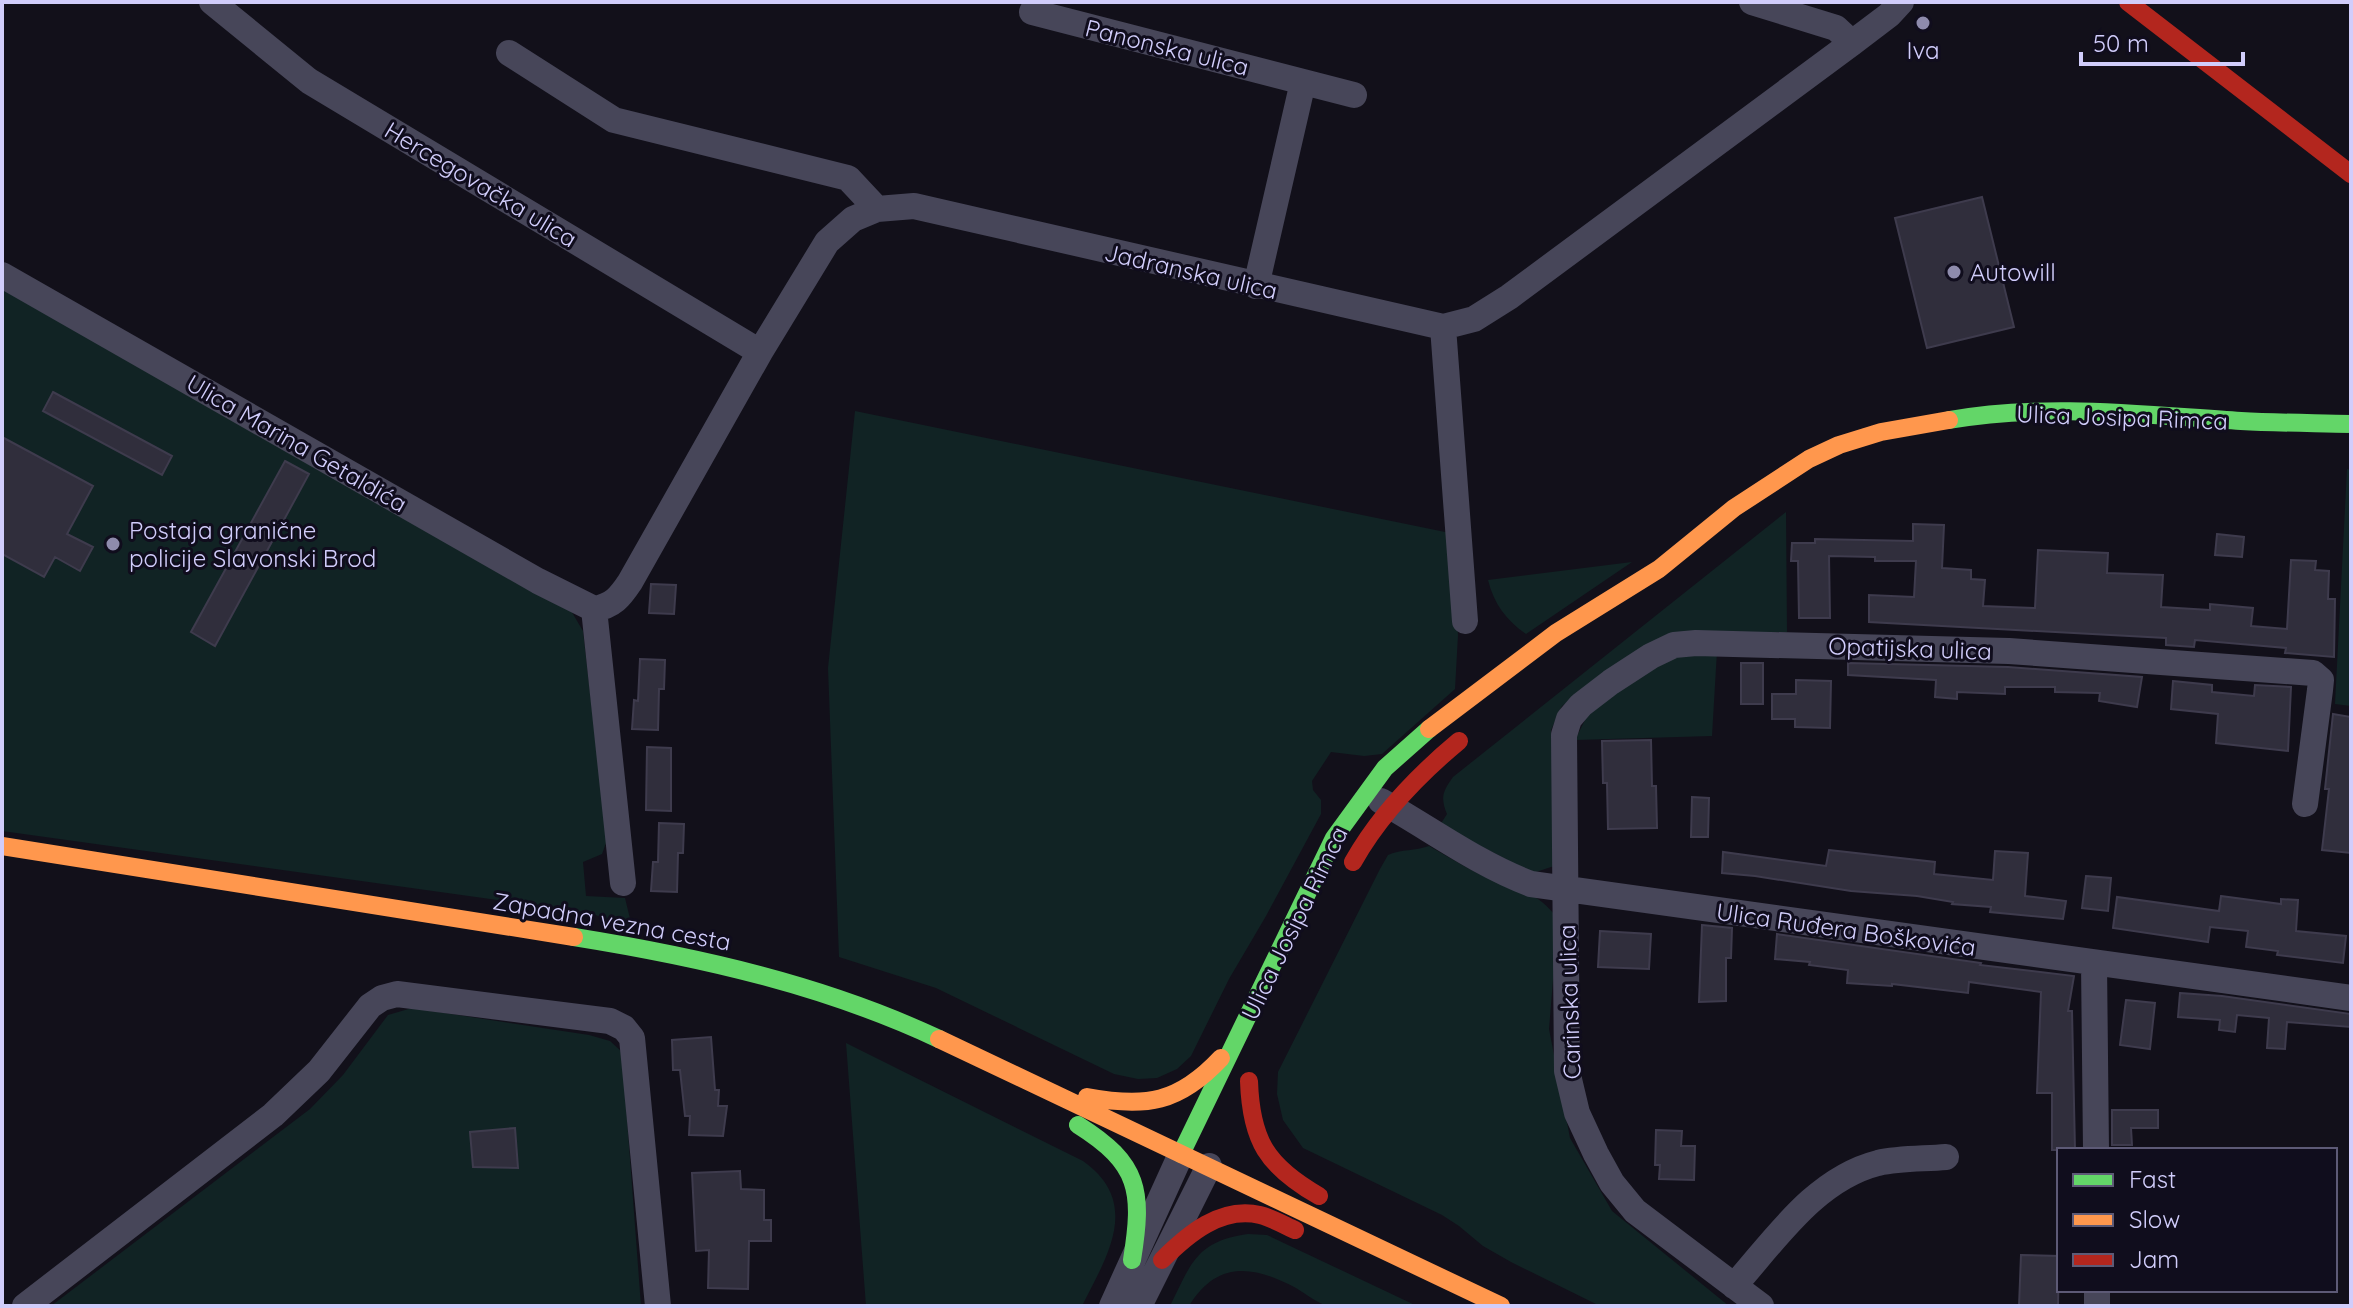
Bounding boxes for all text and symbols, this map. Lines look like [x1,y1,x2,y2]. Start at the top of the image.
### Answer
street label: Panonska ulica [1082,12,1252,82]
marker: Iva [1914,14,1932,32]
scale bar [2081,16,2243,66]
text: 50 m [2093,28,2149,58]
place label: Iva [1906,35,1940,65]
street label: Hercegovačka ulica [379,115,583,253]
street label: Jadranska ulica [1102,237,1280,305]
place label: Autowill [1970,257,2056,287]
marker: Autowill [1945,263,1963,281]
street label: Ulica Marina Getaldića [181,368,413,518]
street label: Ulica Josipa Rimca [2016,398,2228,436]
place label: Postaja granične policije Slavonski Brod [129,515,376,573]
marker: Postaja granične policije Slavonski Brod [104,535,122,553]
street label: Opatijska ulica [1828,630,1992,666]
street label: Ulica Josipa Rimca [1234,821,1354,1025]
street label: Zapadna vezna cesta [491,885,733,957]
street label: Ulica Ruđera Boškovića [1714,896,1978,962]
street label: Carinska ulica [1551,924,1587,1080]
legend [2057,1148,2337,1292]
text: Fast [2129,1164,2176,1194]
text: Slow [2129,1204,2180,1234]
text: Jam [2129,1244,2179,1274]

